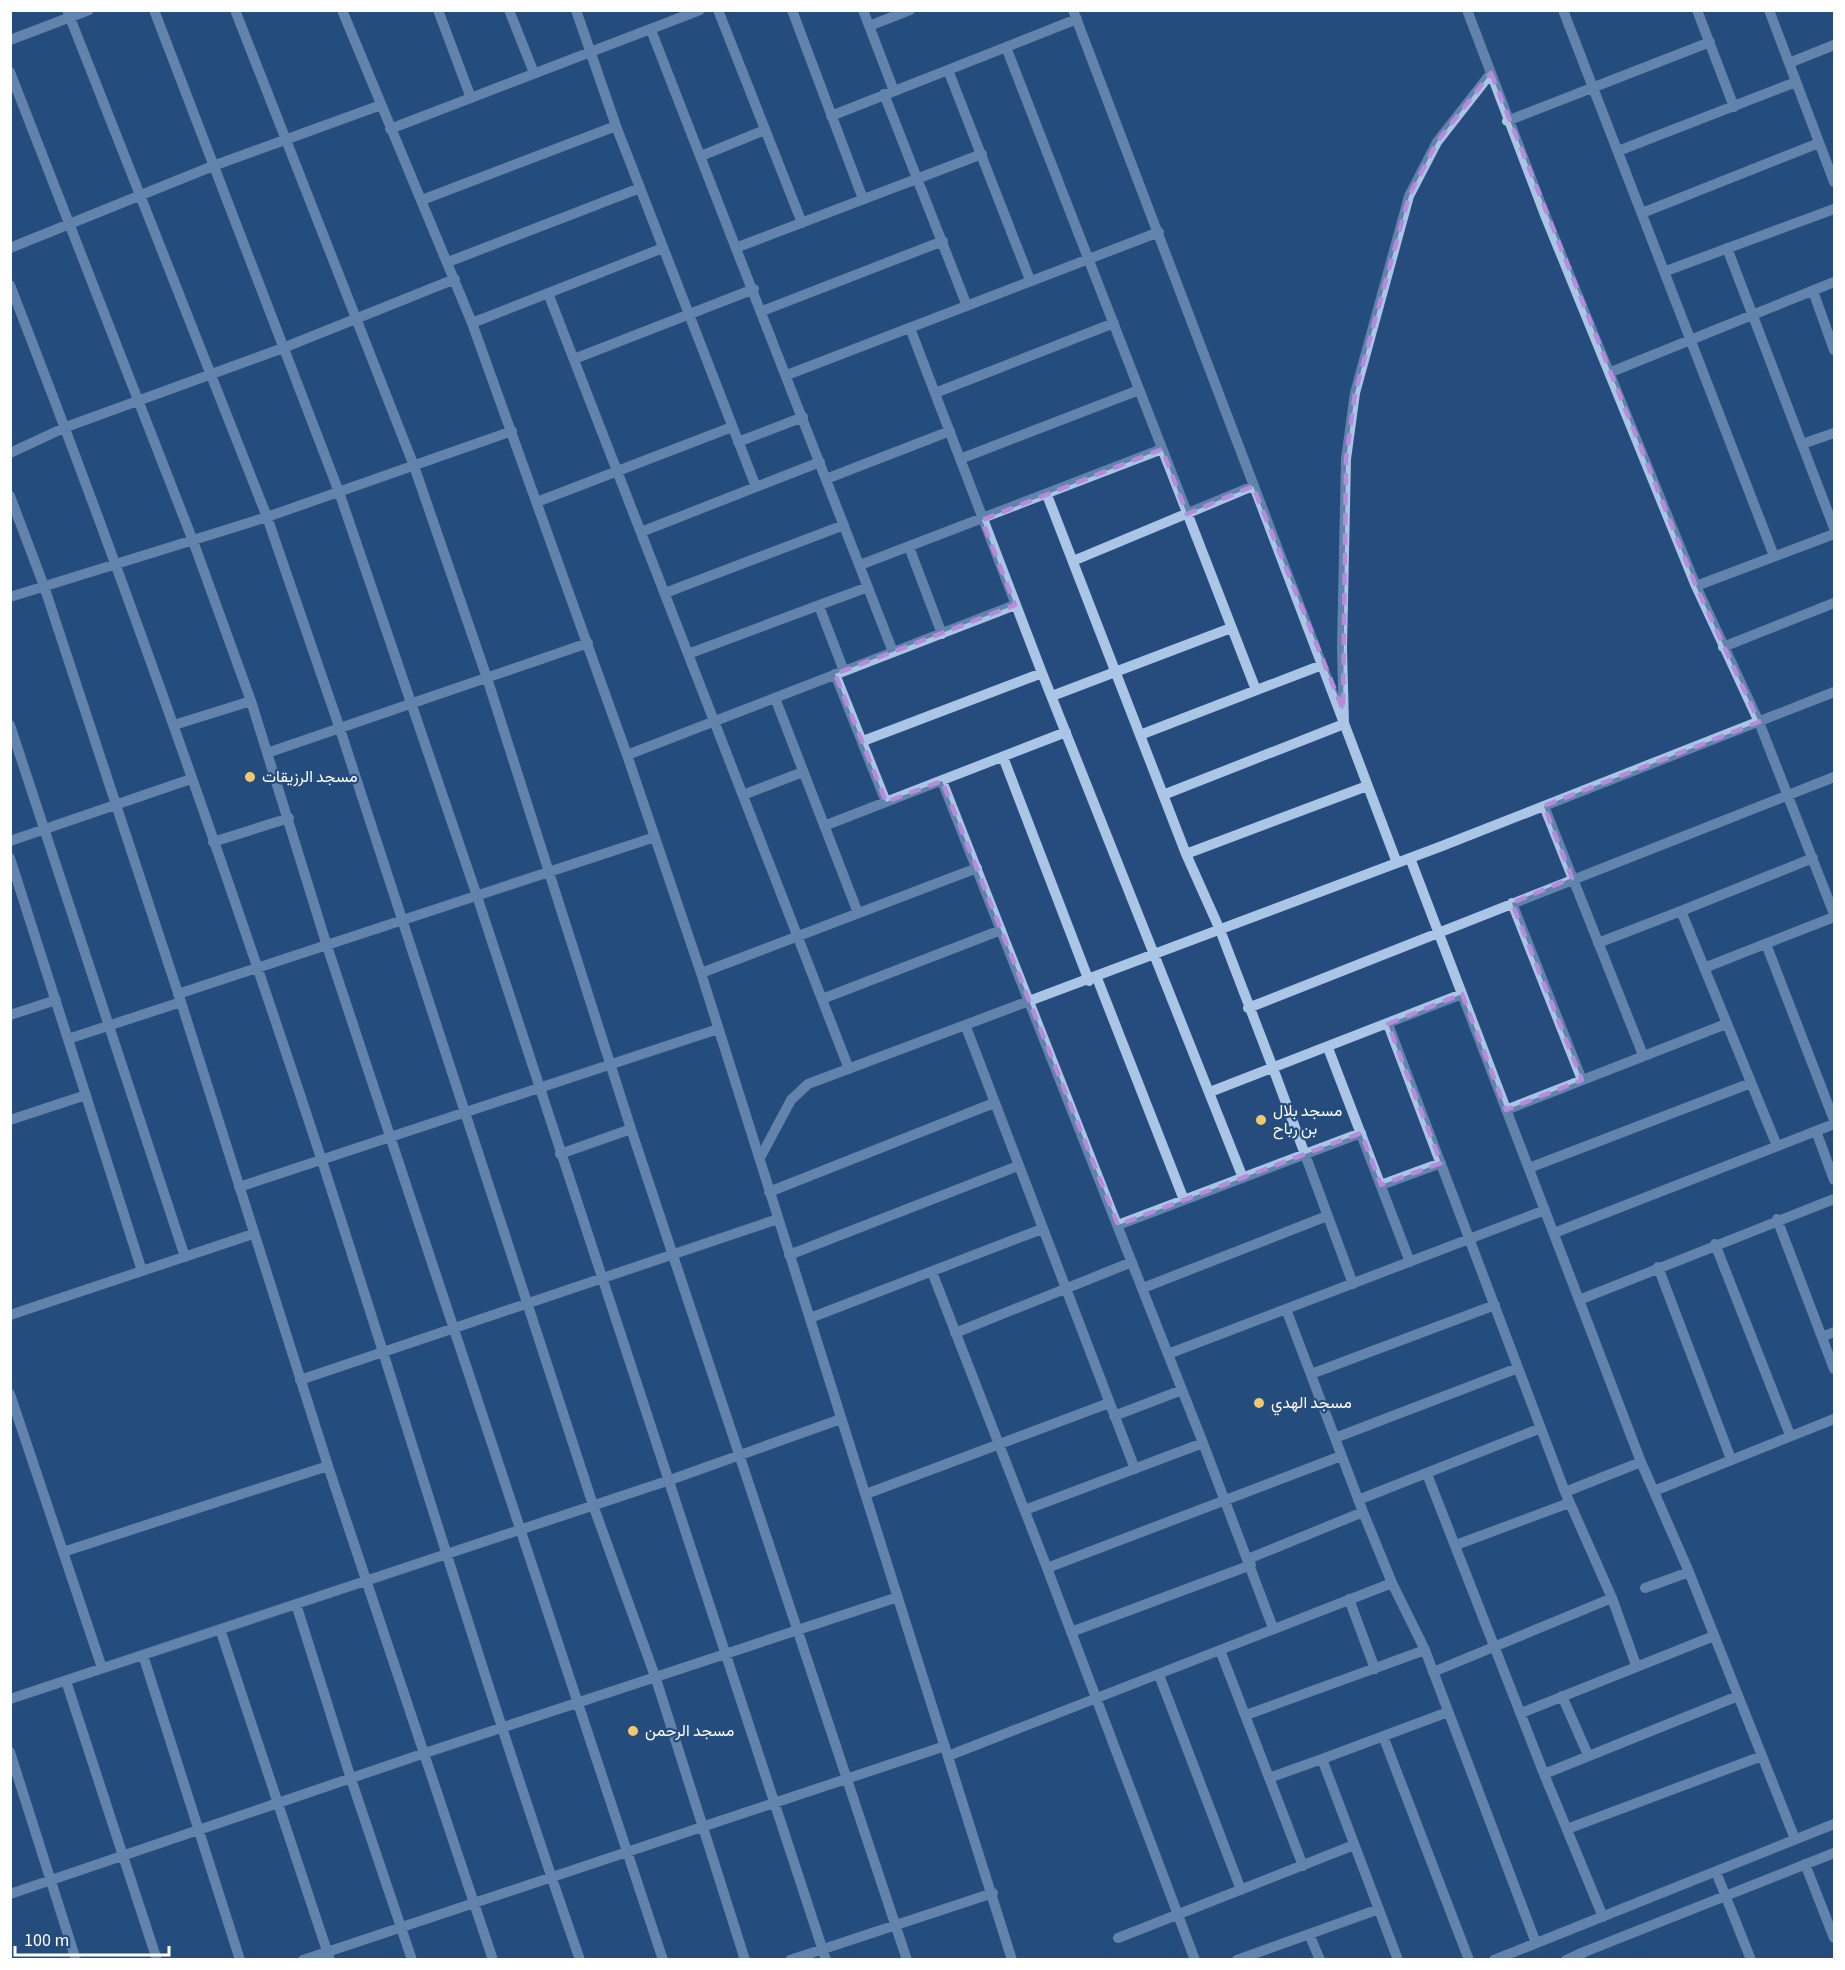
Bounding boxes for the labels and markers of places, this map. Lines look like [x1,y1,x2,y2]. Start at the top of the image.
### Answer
place label: مسجد الرزيقات [262,766,358,788]
marker: مسجد الرزيقات [243,770,257,784]
place label: مسجد بلال بن رباح [1273,1100,1342,1140]
marker: مسجد بلال بن رباح [1254,1113,1268,1127]
place label: مسجد الهدي [1271,1392,1352,1416]
marker: مسجد الهدي [1252,1396,1266,1410]
place label: مسجد الرحمن [645,1720,734,1742]
marker: مسجد الرحمن [626,1724,640,1738]

